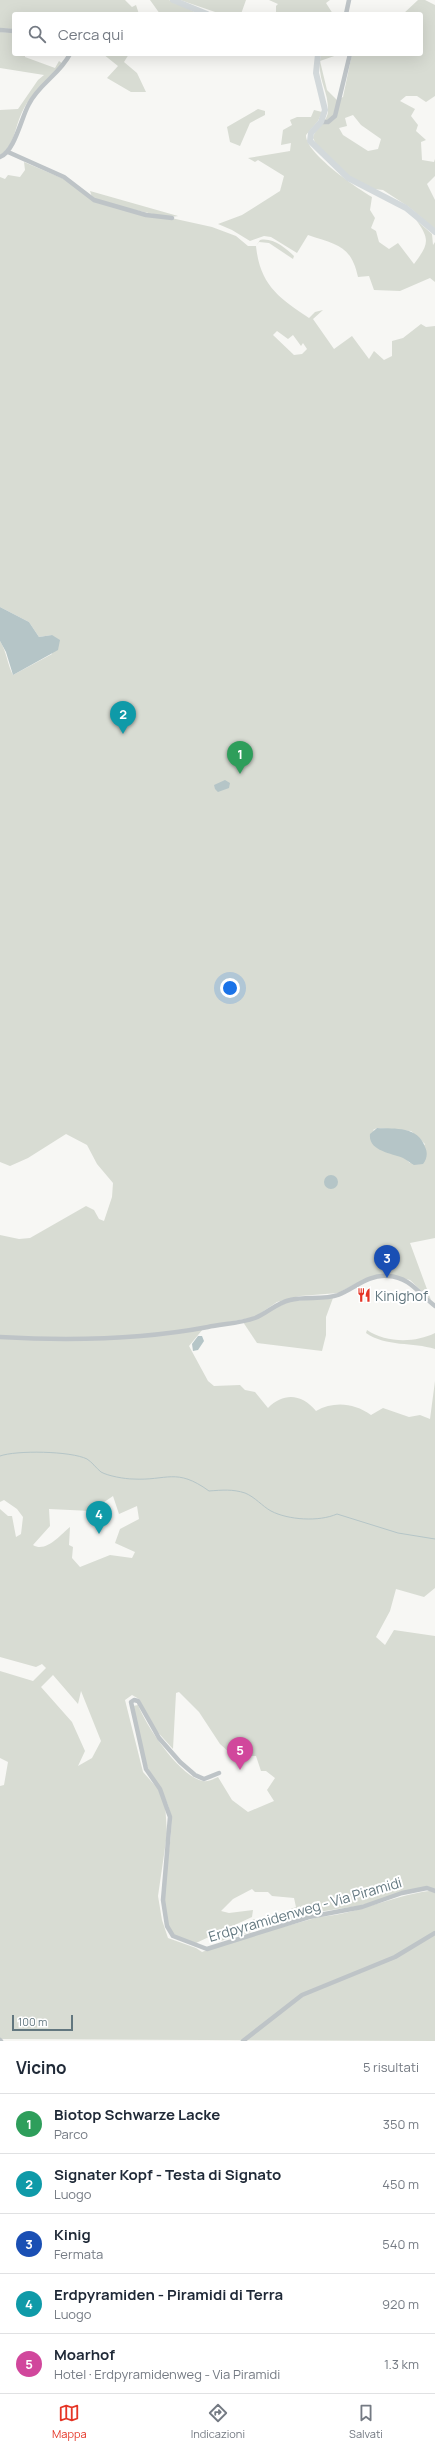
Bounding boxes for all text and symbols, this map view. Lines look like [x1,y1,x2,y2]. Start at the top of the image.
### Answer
search box [12,12,423,56]
icon: search [26,23,48,45]
text: Cerca qui [58,24,124,45]
pin: 2 [110,701,136,734]
pin: 1 [227,741,253,774]
your location [220,978,240,998]
pin: 3 [374,1245,400,1278]
place label: Kinighof [375,1286,428,1305]
restaurant icon: Kinighof [356,1287,372,1303]
pin: 4 [86,1501,112,1534]
pin: 5 [227,1737,253,1770]
street label: Erdpyramidenweg - Via Piramidi [206,1872,404,1946]
scale bar [12,2013,73,2032]
text: 100 m [18,2014,47,2029]
text: Vicino [16,2056,67,2079]
text: 5 risultati [363,2058,419,2076]
text: Biotop Schwarze Lacke [54,2104,220,2125]
text: 1 [26,2115,32,2133]
text: 350 m [383,2115,419,2133]
text: Parco [54,2125,88,2143]
text: Signater Kopf - Testa di Signato [54,2164,281,2185]
text: 2 [25,2175,33,2193]
text: 450 m [382,2175,419,2193]
text: Luogo [54,2185,91,2203]
text: Kinig [54,2224,91,2245]
text: 3 [25,2235,33,2253]
text: 540 m [382,2235,419,2253]
text: Fermata [54,2245,103,2263]
text: Erdpyramiden - Piramidi di Terra [54,2284,283,2305]
text: 4 [25,2295,33,2313]
text: 920 m [382,2295,419,2313]
text: Luogo [54,2305,91,2323]
text: Moarhof [54,2344,115,2365]
text: 5 [25,2355,33,2373]
text: 1.3 km [384,2355,419,2373]
text: Hotel · Erdpyramidenweg - Via Piramidi [54,2365,280,2383]
tab: Mappa [52,2402,87,2441]
tab: Indicazioni [191,2402,245,2441]
tab: Salvati [349,2402,383,2441]

